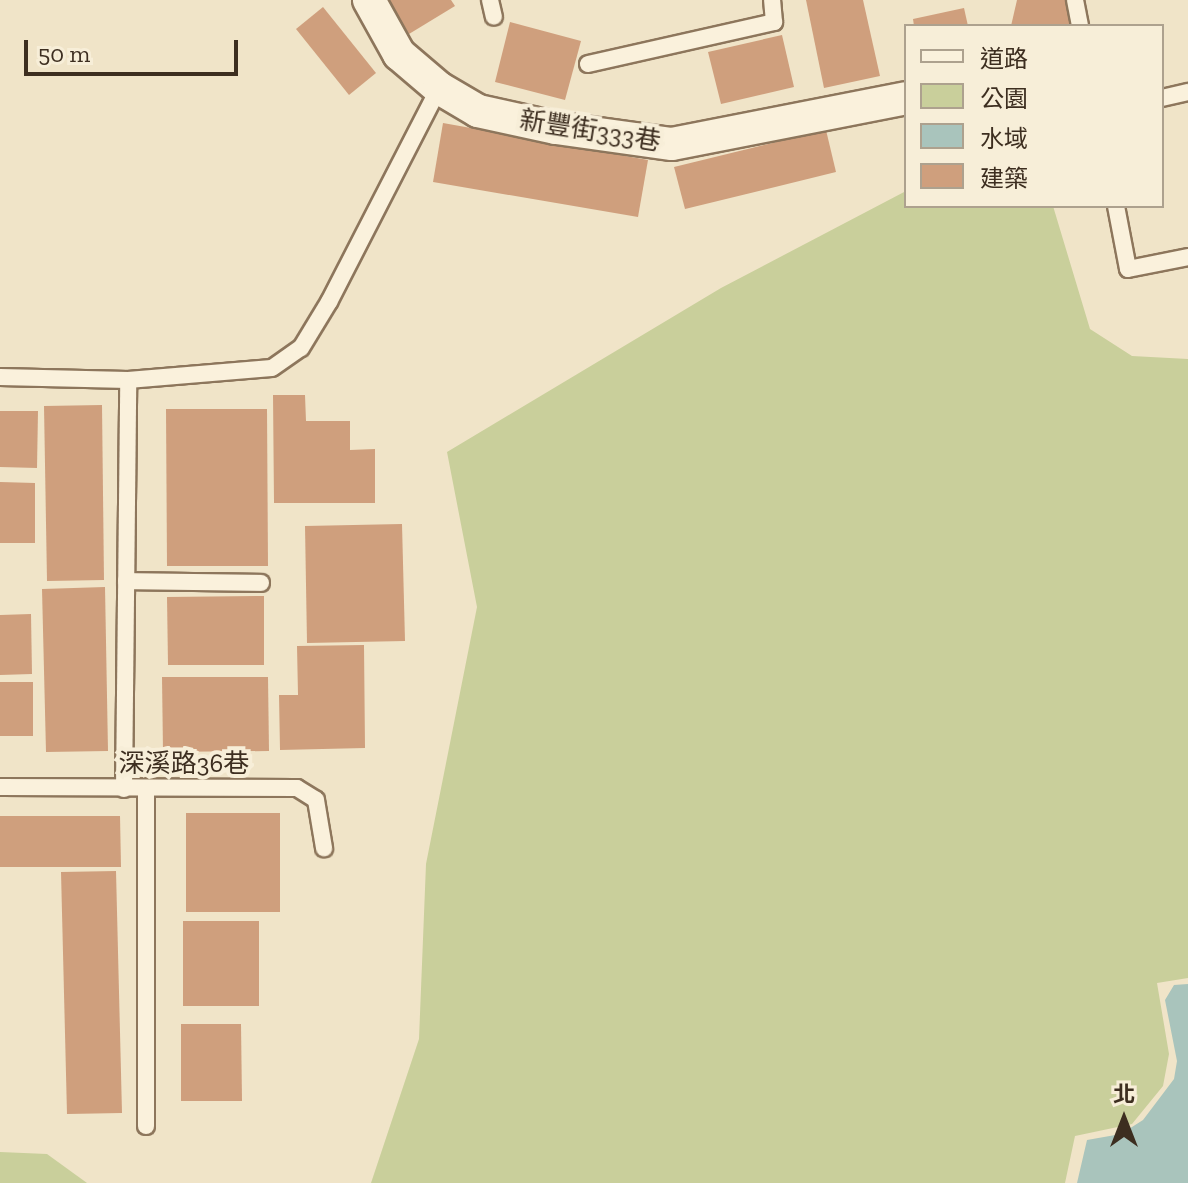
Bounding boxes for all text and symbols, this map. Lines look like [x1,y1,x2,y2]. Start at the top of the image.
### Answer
scale bar [28,24,242,74]
legend [904,24,1164,208]
text: 50 m [38,39,90,68]
text: 道路 [980,44,1028,73]
text: 公園 [980,84,1028,113]
street label: 新豐街333巷 [517,104,663,158]
text: 水域 [980,124,1028,153]
text: 建築 [980,164,1028,193]
street label: 深溪路36巷 [119,748,249,780]
north arrow [1084,1079,1164,1159]
text: 北 [1113,1081,1135,1108]

